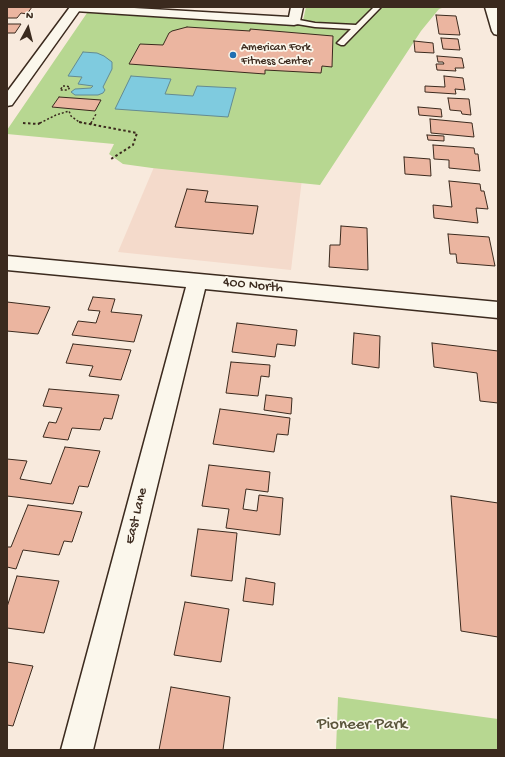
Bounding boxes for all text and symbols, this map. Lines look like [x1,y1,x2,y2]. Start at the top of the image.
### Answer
north arrow [8,8,48,48]
text: N [25,10,34,22]
place label: American Fork Fitness Center [241,41,312,69]
marker: American Fork Fitness Center [228,50,238,60]
street label: 400 North [222,274,284,298]
street label: East Lane [122,486,152,546]
park label: Pioneer Park [317,715,407,735]

